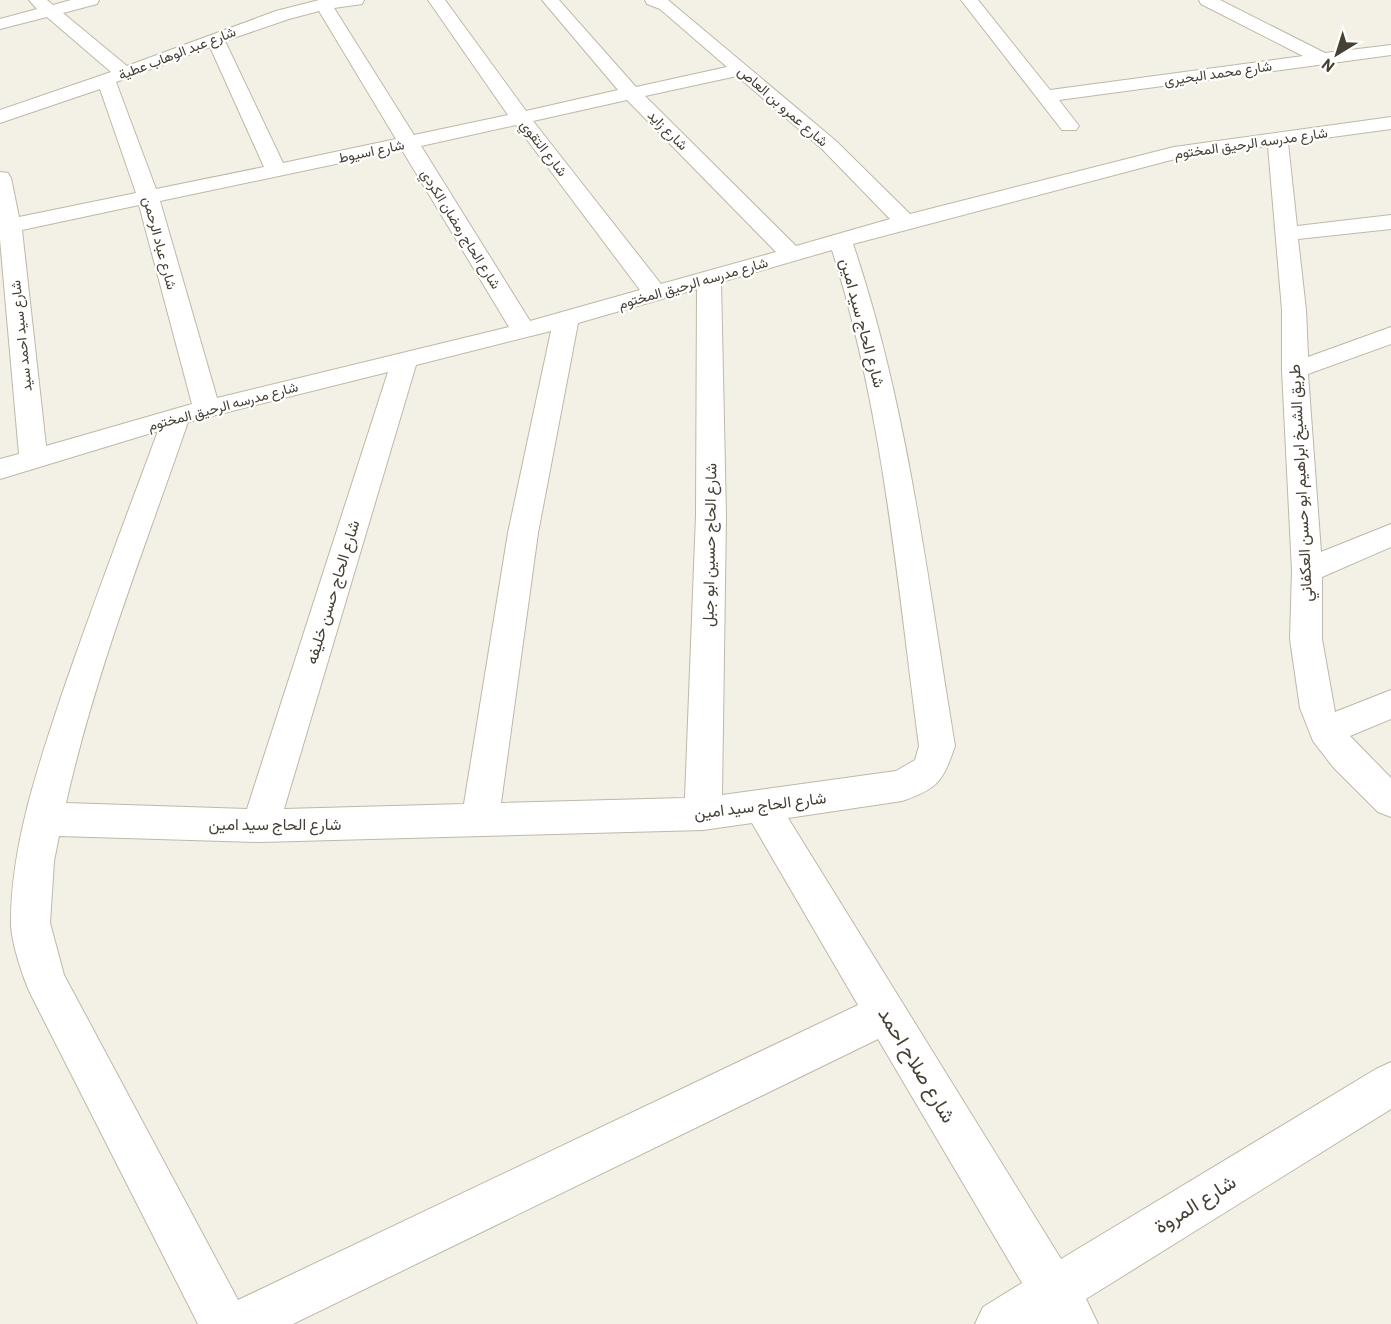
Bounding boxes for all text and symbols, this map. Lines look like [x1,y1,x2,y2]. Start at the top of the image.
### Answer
street label: شارع عبد الوهاب عطية [116,22,239,86]
north arrow [1307,24,1367,84]
text: N [1317,55,1337,77]
street label: شارع محمد البحيرى [1163,57,1273,91]
street label: شارع عمرو بن العاص [733,62,832,152]
street label: شارع زايد [643,106,692,155]
street label: شارع التقوي [514,116,572,182]
street label: شارع مدرسه الرحيق المختوم [1173,123,1329,165]
street label: شارع اسيوط [336,135,406,169]
street label: شارع الحاج رمضان الكردي [414,166,505,294]
street label: شارع عباد الرحمن [137,195,181,292]
street label: شارع مدرسه الرحيق المختوم [616,253,770,315]
street label: شارع الحاج سيد امين [834,256,890,390]
street label: شارع سيد احمد سيد [6,279,38,393]
street label: طريق الشيخ ابراهيم ابو حسن العكفاني [1284,364,1320,602]
street label: شارع مدرسه الرحيق المختوم [146,377,301,437]
street label: شارع الحاج حسين ابو جبل [698,463,722,627]
street label: شارع الحاج حسن خليفه [301,518,365,667]
street label: شارع الحاج سيد امين [693,787,827,825]
street label: شارع الحاج سيد امين [209,814,341,836]
street label: شارع صلاح احمد [871,1002,962,1128]
street label: شارع المروة [1149,1169,1241,1240]

